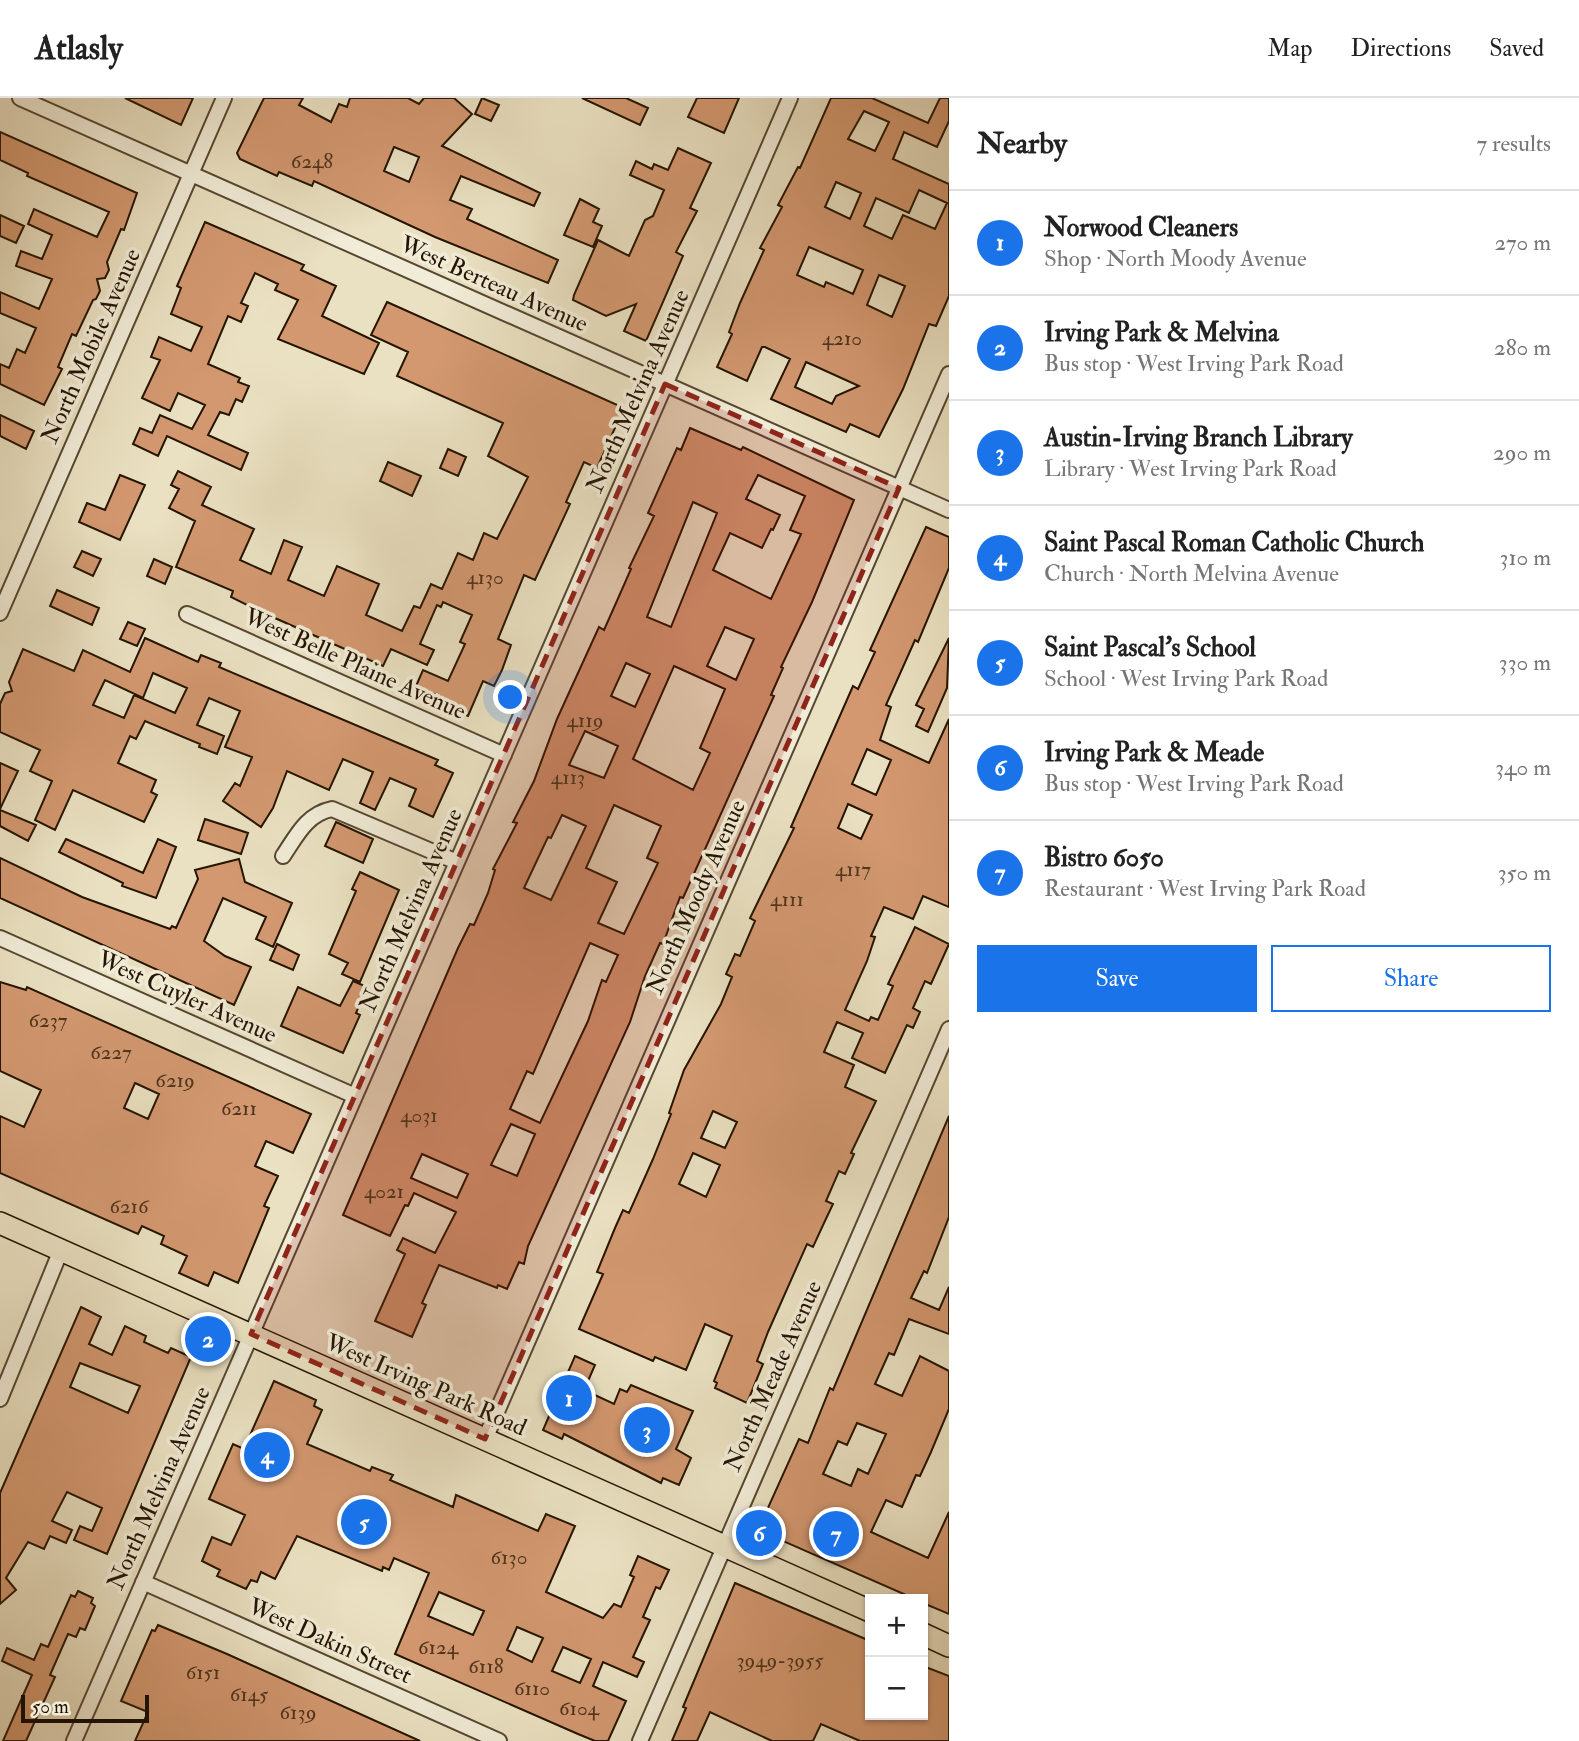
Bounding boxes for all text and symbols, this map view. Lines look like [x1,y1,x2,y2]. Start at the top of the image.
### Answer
text: Atlasly [35,28,123,69]
text: Map [1267,33,1312,64]
text: Directions [1350,33,1451,64]
text: Saved [1489,33,1544,64]
text: Nearby [977,125,1067,162]
text: 7 results [1477,129,1551,158]
house number: 6248 [291,148,333,175]
text: Norwood Cleaners [1044,212,1238,244]
street label: West Berteau Avenue [394,228,593,339]
text: 1 [996,228,1004,257]
text: 270 m [1494,228,1551,257]
street label: North Mobile Avenue [34,244,148,448]
text: Shop · North Moody Avenue [1044,244,1307,273]
street label: North Melvina Avenue [579,285,697,497]
text: Irving Park & Melvina [1044,317,1279,349]
house number: 4210 [822,325,862,352]
text: 2 [994,333,1006,362]
text: 280 m [1494,333,1551,362]
text: Bus stop · West Irving Park Road [1044,349,1344,378]
text: Austin-Irving Branch Library [1044,422,1353,454]
text: 3 [996,438,1004,467]
text: 290 m [1493,438,1551,467]
text: Library · West Irving Park Road [1044,454,1337,483]
text: Saint Pascal Roman Catholic Church [1044,527,1424,559]
text: 4 [994,543,1006,572]
text: 310 m [1500,543,1551,572]
text: Church · North Melvina Avenue [1044,559,1339,588]
house number: 4130 [466,564,504,591]
street label: West Belle Plaine Avenue [238,601,471,727]
text: Saint Pascal's School [1044,632,1256,664]
text: 5 [995,648,1005,677]
text: 330 m [1499,648,1551,677]
text: School · West Irving Park Road [1044,664,1328,693]
your location [493,680,527,714]
house number: 4119 [567,707,604,734]
text: Irving Park & Meade [1044,737,1264,769]
text: 6 [994,753,1006,782]
text: 340 m [1495,753,1551,782]
house number: 4113 [551,764,585,791]
text: Bus stop · West Irving Park Road [1044,769,1344,798]
street label: North Moody Avenue [639,795,753,999]
street label: North Melvina Avenue [352,804,470,1016]
text: Bistro 6050 [1044,842,1164,874]
house number: 4117 [835,856,871,883]
text: 7 [995,858,1005,887]
text: 350 m [1498,858,1551,887]
text: Restaurant · West Irving Park Road [1044,874,1366,903]
house number: 4111 [770,886,804,913]
street label: West Cuyler Avenue [92,943,282,1050]
button: Save [977,945,1257,1012]
button: Share [1271,945,1551,1012]
house number: 6237 [29,1007,68,1034]
house number: 6227 [90,1039,132,1066]
house number: 6219 [155,1067,195,1094]
house number: 6211 [221,1095,257,1122]
house number: 4031 [400,1102,438,1129]
house number: 4021 [364,1178,404,1205]
house number: 6216 [109,1193,150,1220]
street label: North Meade Avenue [717,1276,829,1476]
pin: 2 [185,1313,231,1365]
street label: West Irving Park Road [320,1326,532,1443]
pin: 1 [546,1372,592,1424]
street label: North Melvina Avenue [100,1382,218,1594]
pin: 3 [624,1404,670,1456]
pin: 4 [244,1429,290,1481]
pin: 5 [341,1496,387,1548]
pin: 6 [736,1507,782,1559]
pin: 7 [813,1508,859,1560]
house number: 6130 [491,1544,527,1571]
street label: West Dakin Street [242,1591,417,1691]
map controls [865,1594,928,1720]
button: + [865,1594,928,1657]
house number: 6124 [418,1634,460,1661]
house number: 3949-3955 [736,1647,824,1674]
house number: 6118 [468,1653,504,1680]
button: − [865,1657,928,1720]
house number: 6151 [186,1659,220,1686]
house number: 6110 [514,1675,550,1702]
house number: 6145 [230,1681,269,1708]
scale bar [21,1692,149,1724]
text: 50 m [32,1695,69,1719]
house number: 6104 [559,1695,601,1722]
house number: 6139 [280,1699,316,1726]

